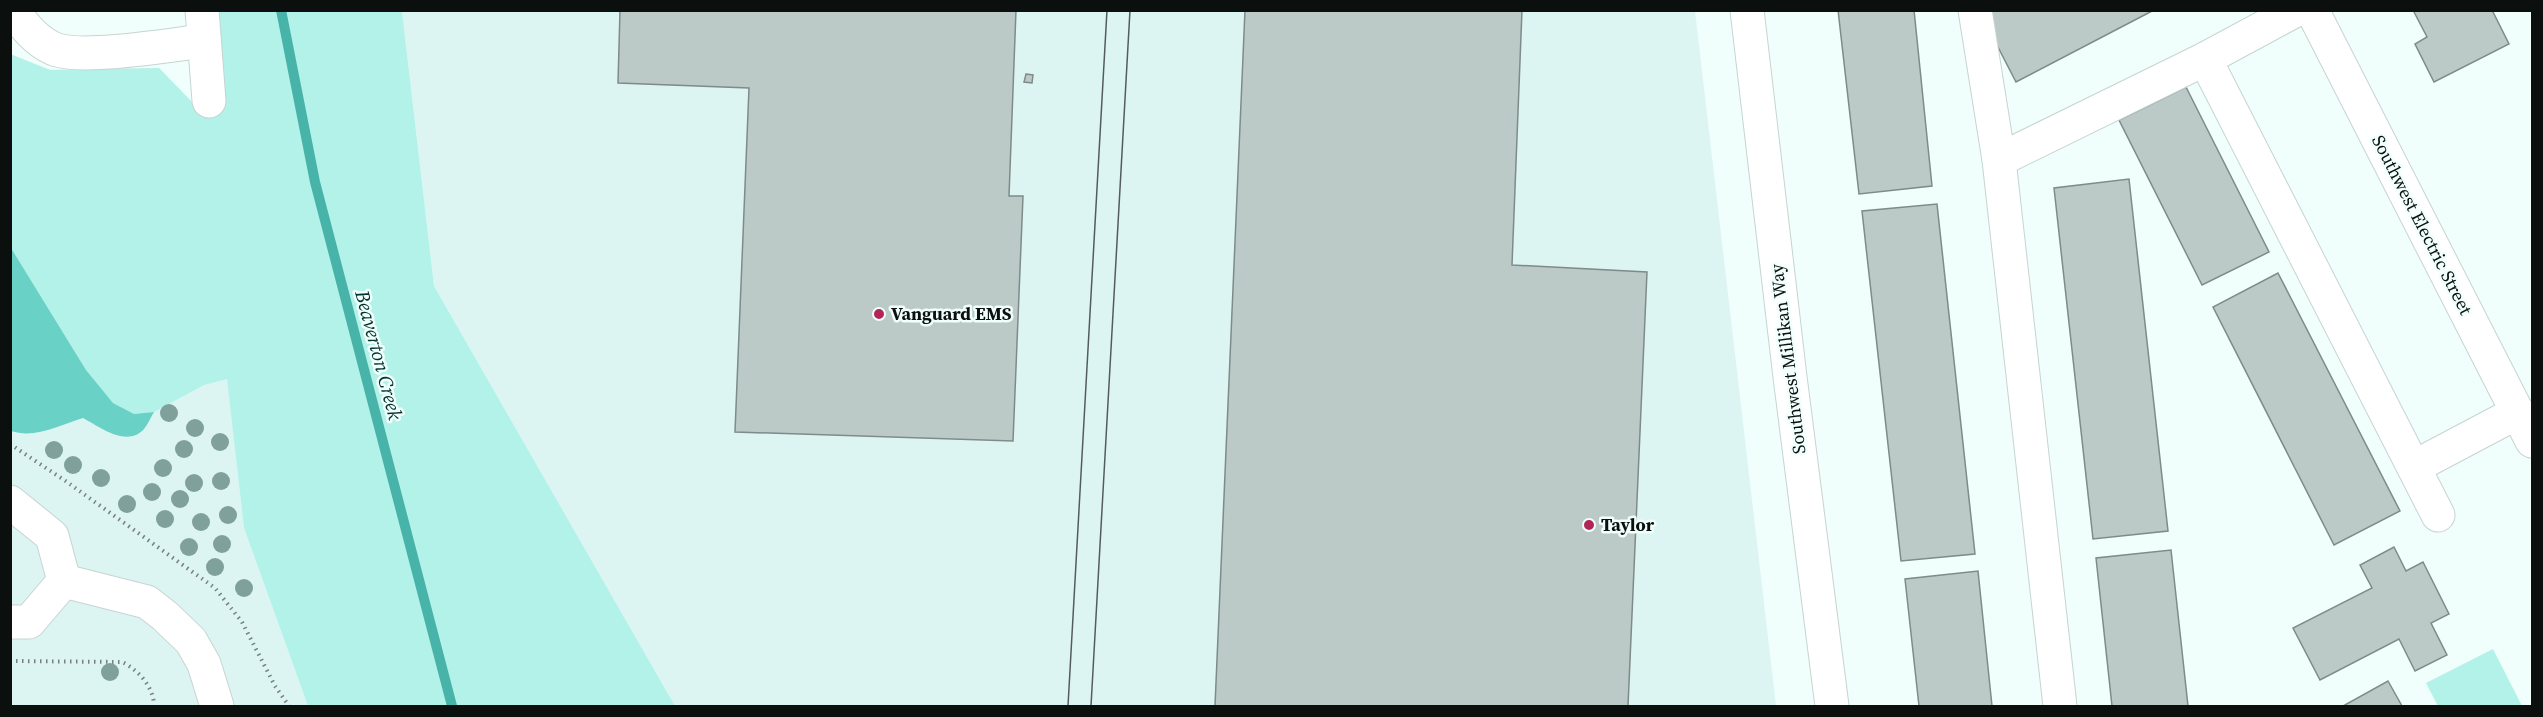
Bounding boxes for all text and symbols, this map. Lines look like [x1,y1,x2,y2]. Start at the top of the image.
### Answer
street label: Southwest Electric Street [2366,131,2479,319]
street label: Southwest Millikan Way [1763,262,1812,456]
water label: Beaverton Creek [348,286,410,423]
place label: Vanguard EMS [891,301,1012,326]
marker: Vanguard EMS [872,307,886,321]
place label: Taylor [1601,512,1655,537]
marker: Taylor [1582,518,1596,532]

